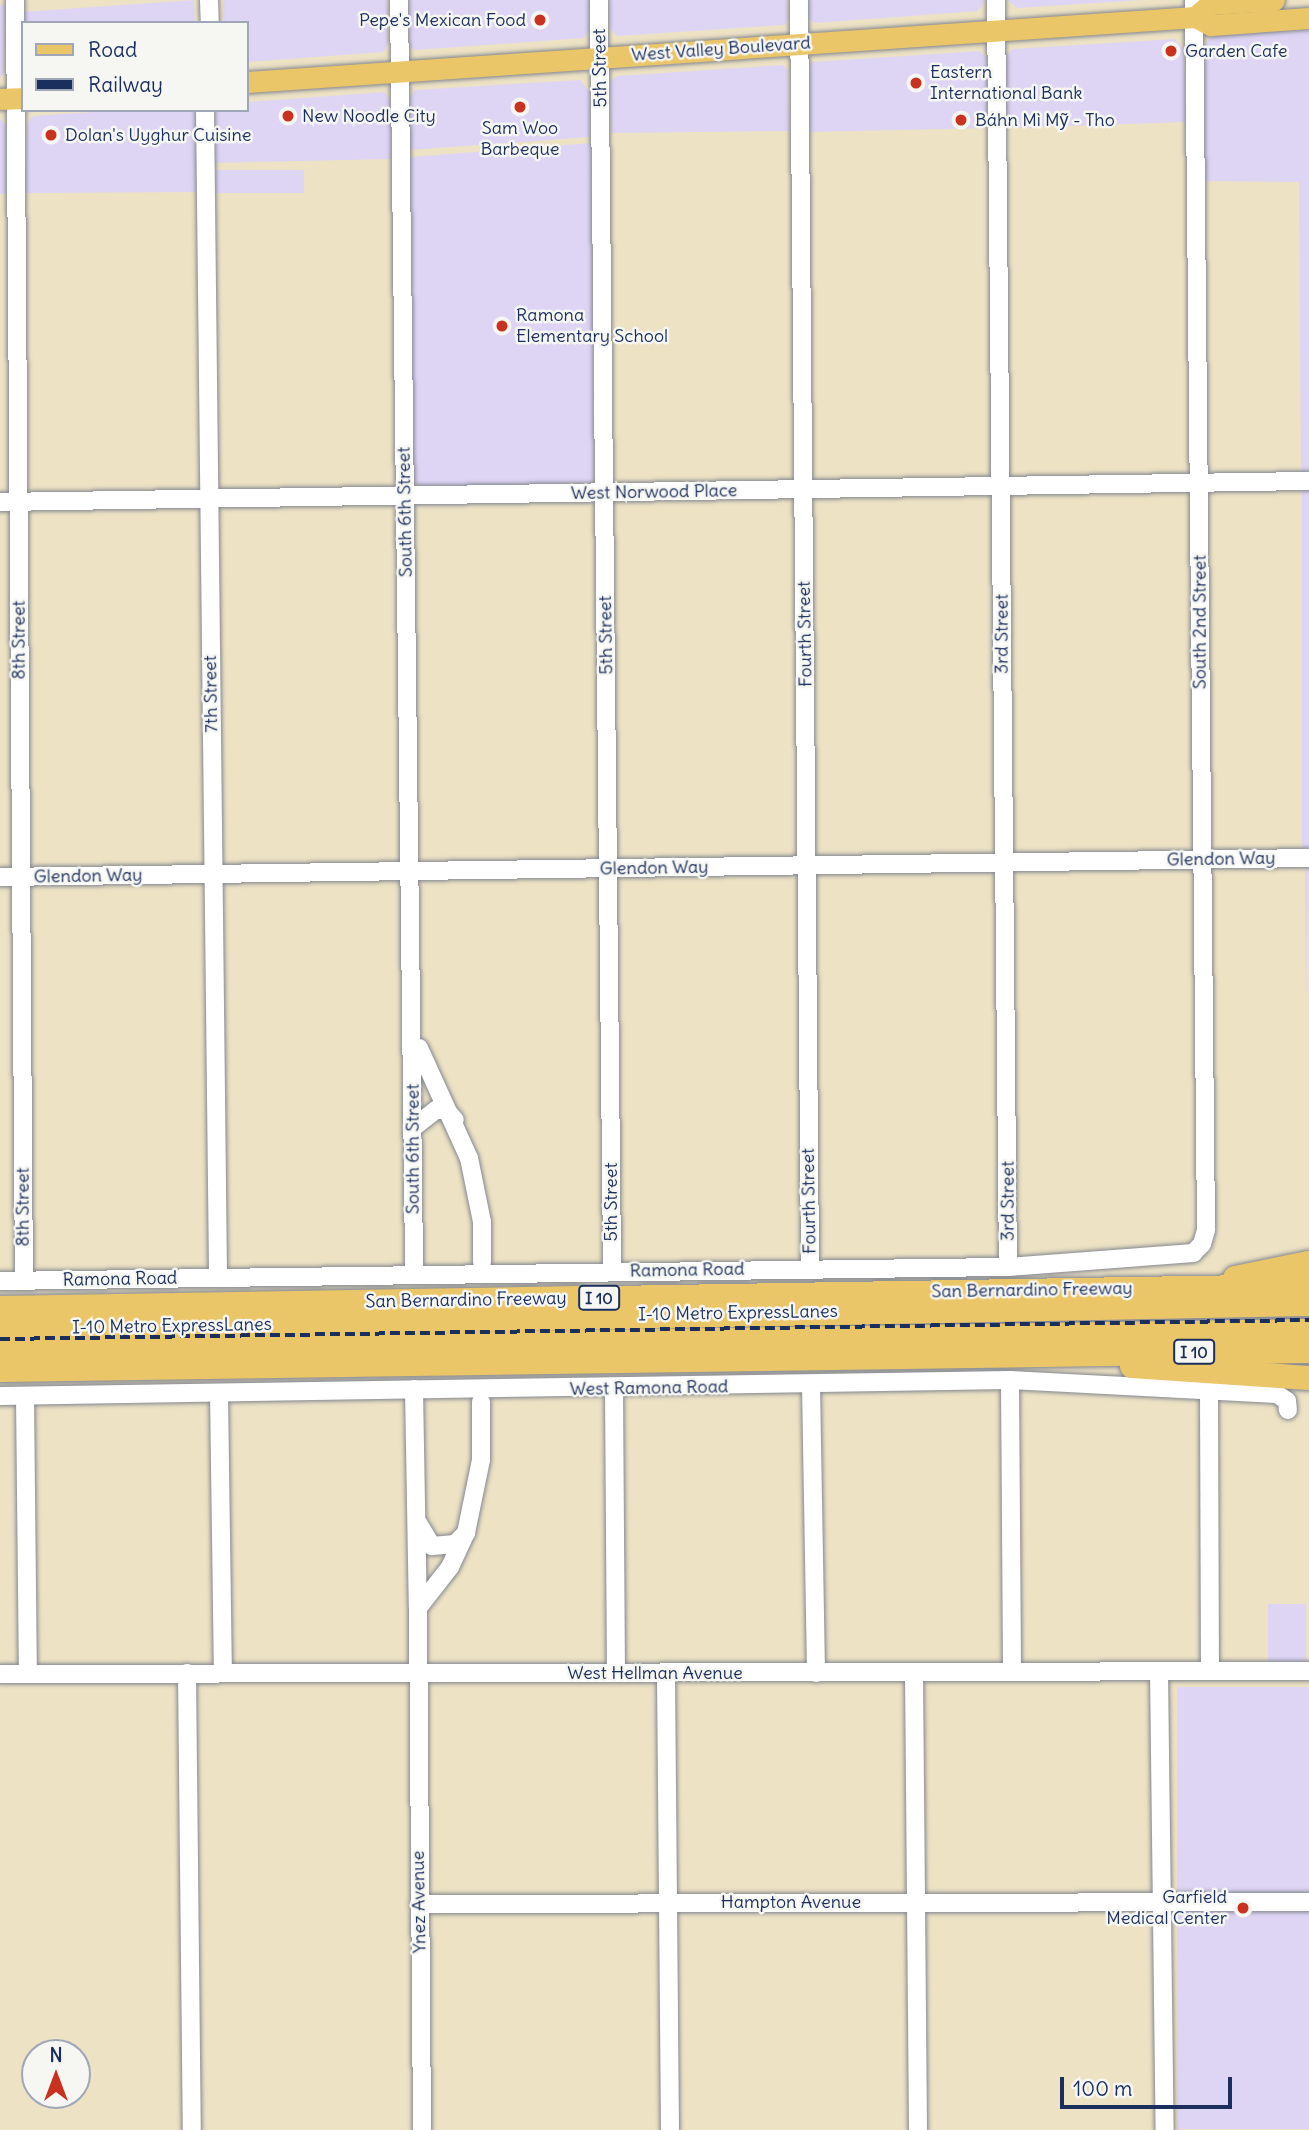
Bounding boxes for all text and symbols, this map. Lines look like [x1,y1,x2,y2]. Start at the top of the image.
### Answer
place label: Pepe's Mexican Food [359,9,526,31]
marker: Pepe's Mexican Food [532,12,548,28]
legend [21,21,248,112]
street label: 5th Street [589,28,611,108]
street label: West Valley Boulevard [631,32,811,66]
text: Road [88,36,137,63]
place label: Garden Cafe [1185,40,1287,62]
marker: Garden Cafe [1163,43,1179,59]
place label: Eastern International Bank [930,62,1082,104]
text: Railway [88,71,163,98]
marker: Eastern International Bank [908,75,924,91]
marker: Sam Woo Barbeque [512,99,528,115]
place label: New Noodle City [302,105,436,127]
marker: New Noodle City [280,108,296,124]
place label: Báhn Mì Mỹ - Tho [975,109,1115,131]
marker: Báhn Mì Mỹ - Tho [953,112,969,128]
place label: Sam Woo Barbeque [480,118,560,160]
place label: Dolan's Uyghur Cuisine [65,124,252,146]
marker: Dolan's Uyghur Cuisine [43,127,59,143]
place label: Ramona Elementary School [516,305,668,348]
marker: Ramona Elementary School [494,318,510,334]
street label: South 6th Street [393,447,417,577]
street label: West Norwood Place [571,480,737,504]
street label: South 2nd Street [1189,555,1211,689]
street label: Fourth Street [793,581,817,687]
street label: 3rd Street [991,594,1013,674]
street label: 5th Street [595,595,617,675]
street label: 8th Street [8,600,30,680]
street label: 7th Street [200,655,222,733]
street label: Glendon Way [1166,847,1276,871]
street label: Glendon Way [599,856,709,880]
street label: Glendon Way [33,864,143,888]
street label: South 6th Street [402,1084,424,1214]
street label: Fourth Street [797,1148,821,1254]
street label: 3rd Street [997,1161,1019,1241]
street label: 5th Street [600,1162,622,1242]
street label: 8th Street [12,1167,34,1247]
street label: Ramona Road [629,1258,745,1282]
street label: Ramona Road [62,1267,178,1291]
street label: San Bernardino Freeway [931,1277,1133,1303]
road number: I 10 [578,1286,620,1310]
street label: San Bernardino Freeway [365,1287,567,1313]
street label: I-10 Metro ExpressLanes [638,1300,838,1326]
street label: I-10 Metro ExpressLanes [72,1313,272,1339]
road number: I 10 [1173,1340,1215,1364]
street label: West Ramona Road [569,1376,729,1400]
street label: West Hellman Avenue [567,1662,743,1684]
street label: Ynez Avenue [407,1851,431,1953]
place label: Garfield Medical Center [1106,1887,1227,1930]
street label: Hampton Avenue [721,1891,861,1913]
marker: Garfield Medical Center [1233,1898,1253,1918]
north arrow [21,2039,91,2109]
text: N [49,2043,63,2067]
scale bar [1064,2064,1236,2108]
text: 100 m [1073,2075,1132,2102]

